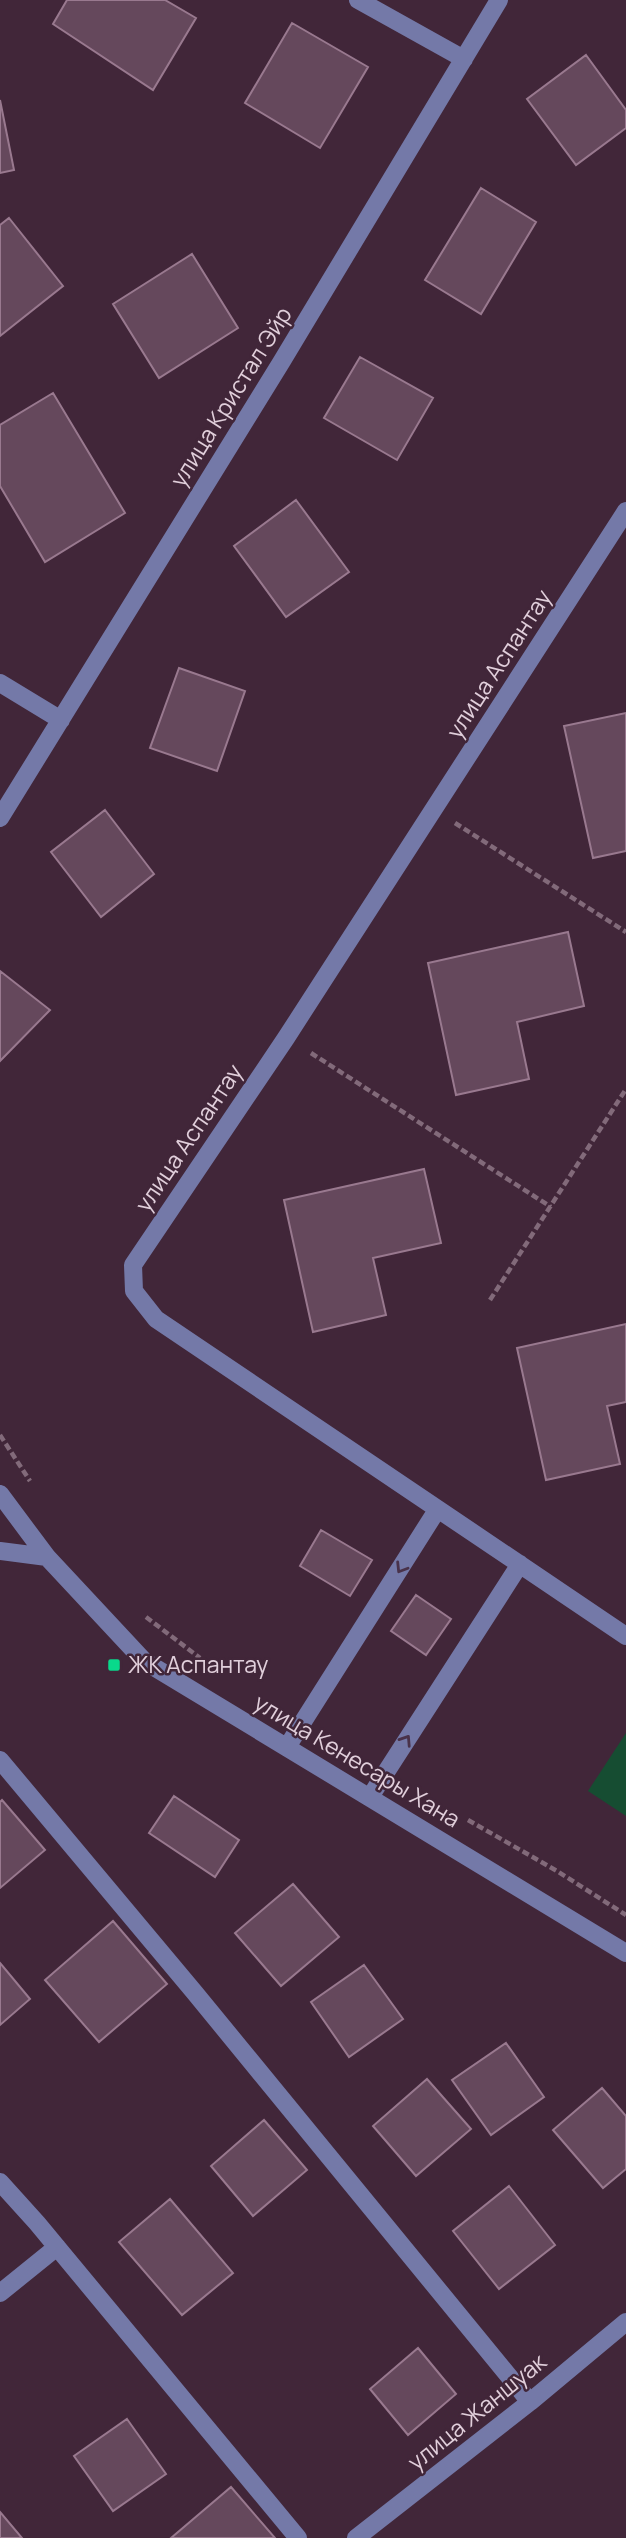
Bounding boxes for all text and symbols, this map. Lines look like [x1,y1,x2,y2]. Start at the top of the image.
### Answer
street label: улица Кристал Эйр [162,300,299,493]
street label: улица Аспантау [438,583,558,744]
street label: улица Аспантау [127,1057,249,1218]
one-way arrow [396,1561,409,1574]
place label: ЖК Аспантау [128,1648,268,1680]
marker: ЖК Аспантау [106,1657,122,1673]
street label: улица Кенесары Хана [248,1686,467,1834]
one-way arrow [398,1734,411,1747]
street label: улица Жаншуак [400,2345,553,2477]

